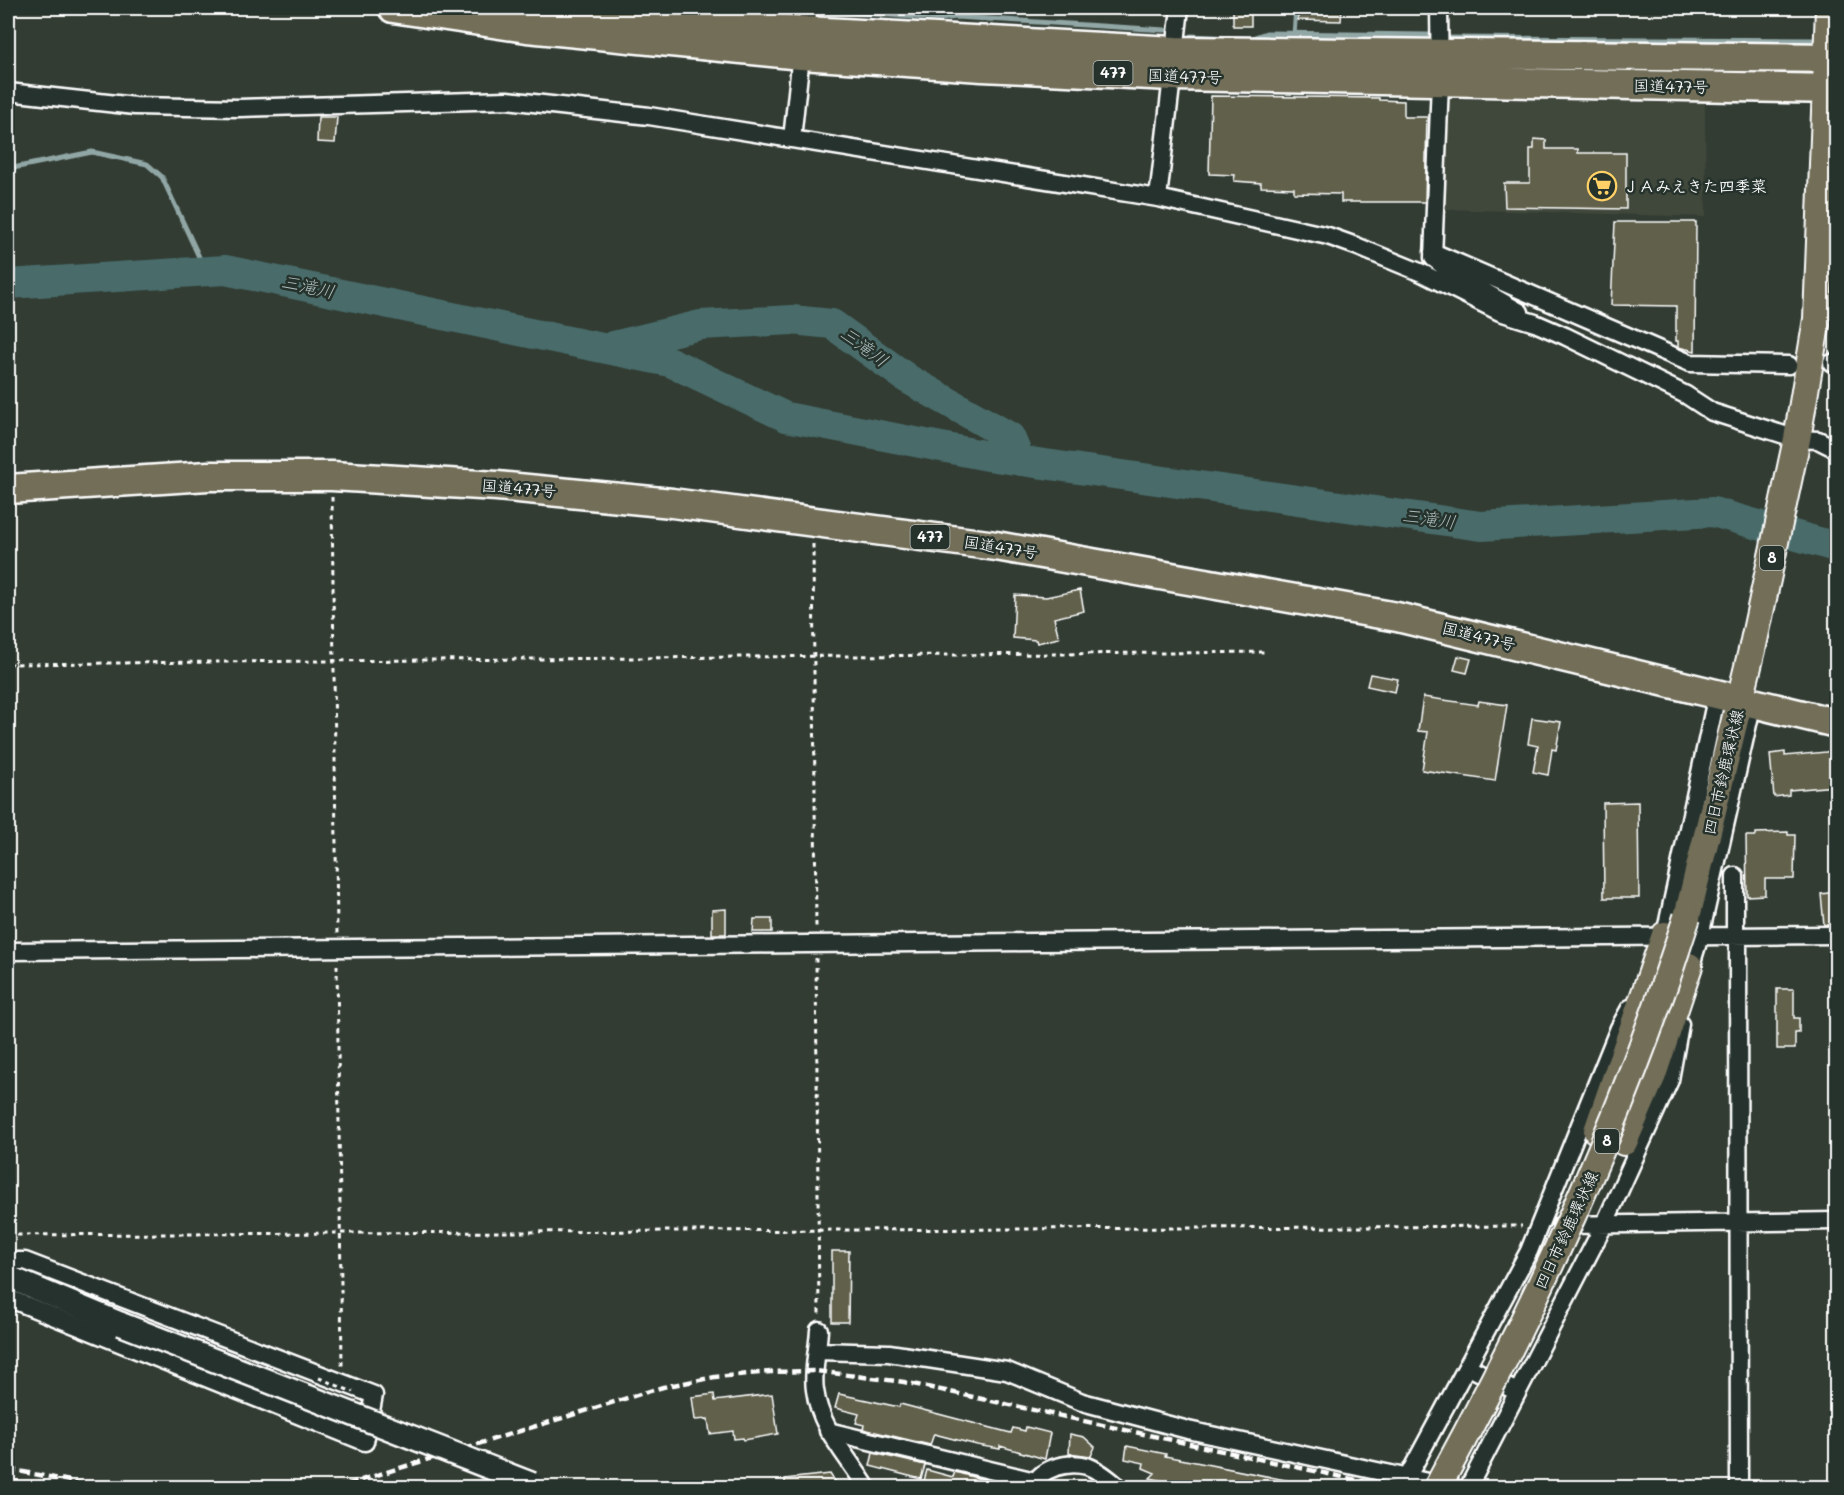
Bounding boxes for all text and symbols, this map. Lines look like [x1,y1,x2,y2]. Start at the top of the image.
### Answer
road number: 477 [1094,61,1132,85]
street label: 国道477号 [1147,64,1223,87]
street label: 国道477号 [1633,74,1709,97]
supermarket icon: ＪＡみえきた四季菜 [1586,170,1618,202]
place label: ＪＡみえきた四季菜 [1623,175,1767,196]
water label: 三滝川 [279,269,337,303]
water label: 三滝川 [836,321,893,372]
street label: 国道477号 [481,474,557,501]
water label: 三滝川 [1401,502,1458,534]
road number: 477 [910,525,950,549]
street label: 国道477号 [962,530,1040,563]
road number: 8 [1760,546,1784,570]
street label: 国道477号 [1440,616,1518,655]
street label: 四日市鈴鹿環状線 [1698,707,1747,837]
road number: 8 [1595,1129,1619,1153]
street label: 四日市鈴鹿環状線 [1529,1167,1602,1292]

